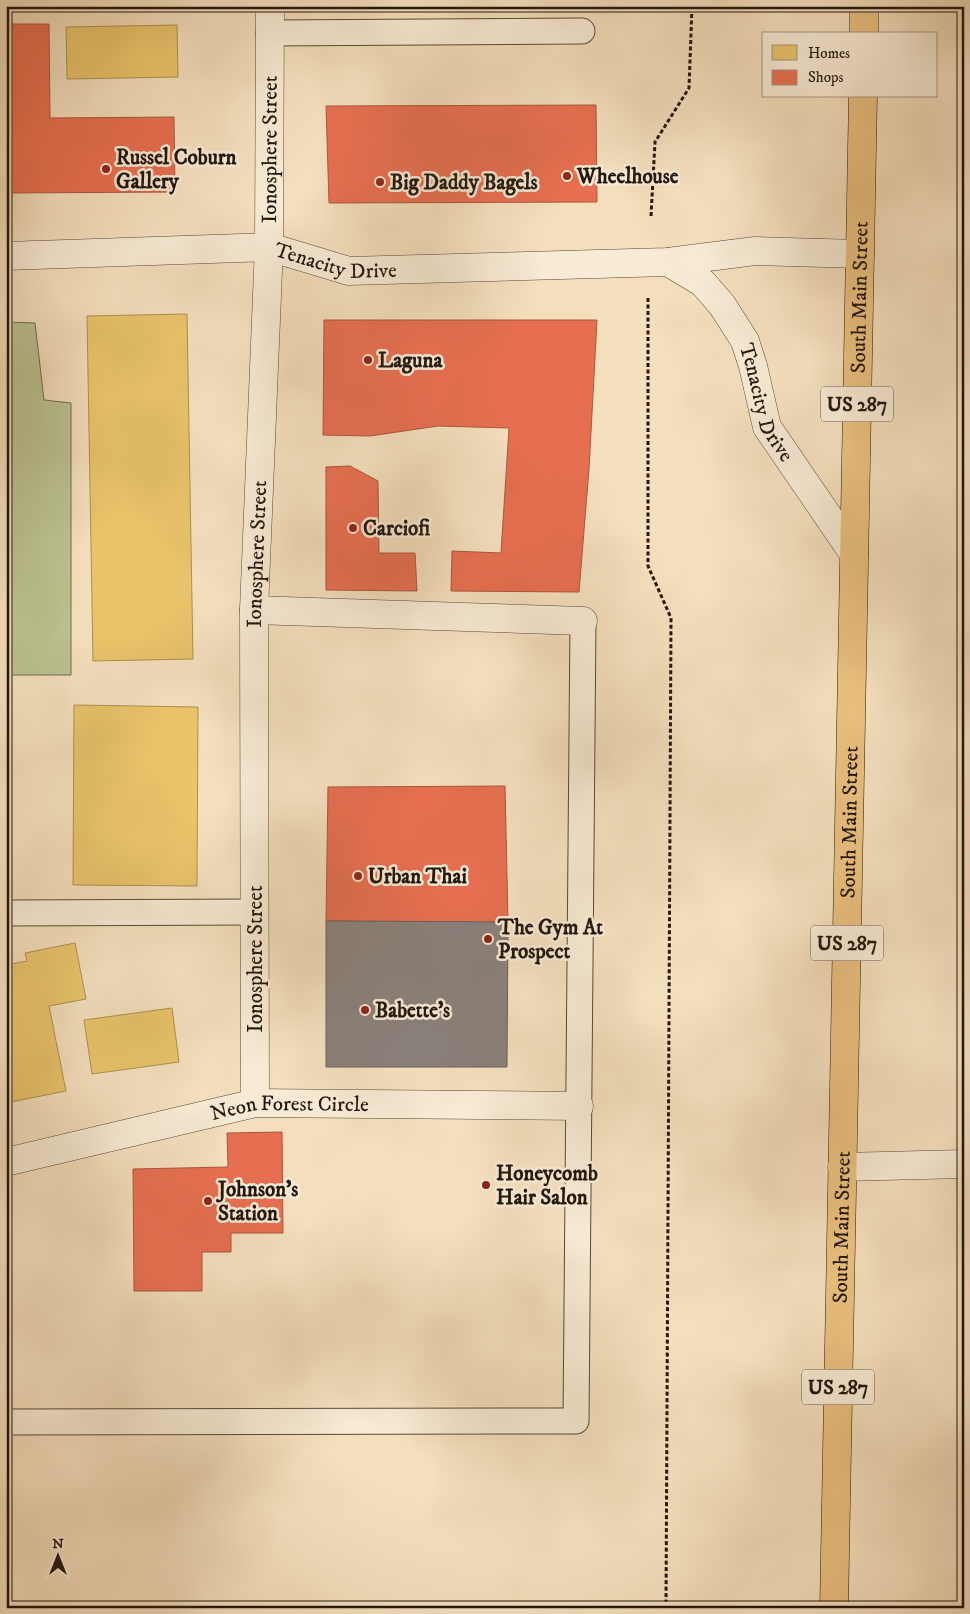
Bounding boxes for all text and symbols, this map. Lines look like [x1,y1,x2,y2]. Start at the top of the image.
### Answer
legend [762,32,938,98]
text: Homes [808,44,850,63]
text: Shops [808,68,844,87]
street label: Ionosphere Street [257,75,284,223]
place label: Russel Coburn Gallery [116,145,238,195]
marker: Russel Coburn Gallery [100,163,112,175]
place label: Wheelhouse [576,164,679,190]
place label: Big Daddy Bagels [390,170,538,196]
marker: Wheelhouse [561,170,573,182]
marker: Big Daddy Bagels [374,176,386,188]
street label: South Main Street [846,221,875,374]
street label: Tenacity Drive [271,237,397,285]
street label: Tenacity Drive [733,340,799,467]
place label: Laguna [378,348,443,374]
marker: Laguna [362,354,374,366]
road number: US 287 [821,386,893,422]
street label: Ionosphere Street [242,480,273,628]
place label: Carciofi [363,516,430,542]
marker: Carciofi [347,522,359,534]
street label: South Main Street [836,745,865,899]
place label: Urban Thai [368,864,468,890]
marker: Urban Thai [352,870,364,882]
street label: Ionosphere Street [243,885,269,1033]
place label: The Gym At Prospect [497,915,603,965]
road number: US 287 [811,926,883,960]
marker: The Gym At Prospect [482,933,494,945]
place label: Babette's [375,998,450,1024]
marker: Babette's [359,1004,371,1016]
street label: Neon Forest Circle [208,1091,369,1127]
street label: South Main Street [828,1150,857,1304]
place label: Honeycomb Hair Salon [496,1161,598,1211]
place label: Johnson's Station [216,1177,298,1227]
marker: Honeycomb Hair Salon [480,1179,492,1191]
marker: Johnson's Station [202,1195,214,1207]
road number: US 287 [802,1370,874,1404]
north arrow [32,1532,82,1582]
text: N [52,1535,64,1553]

